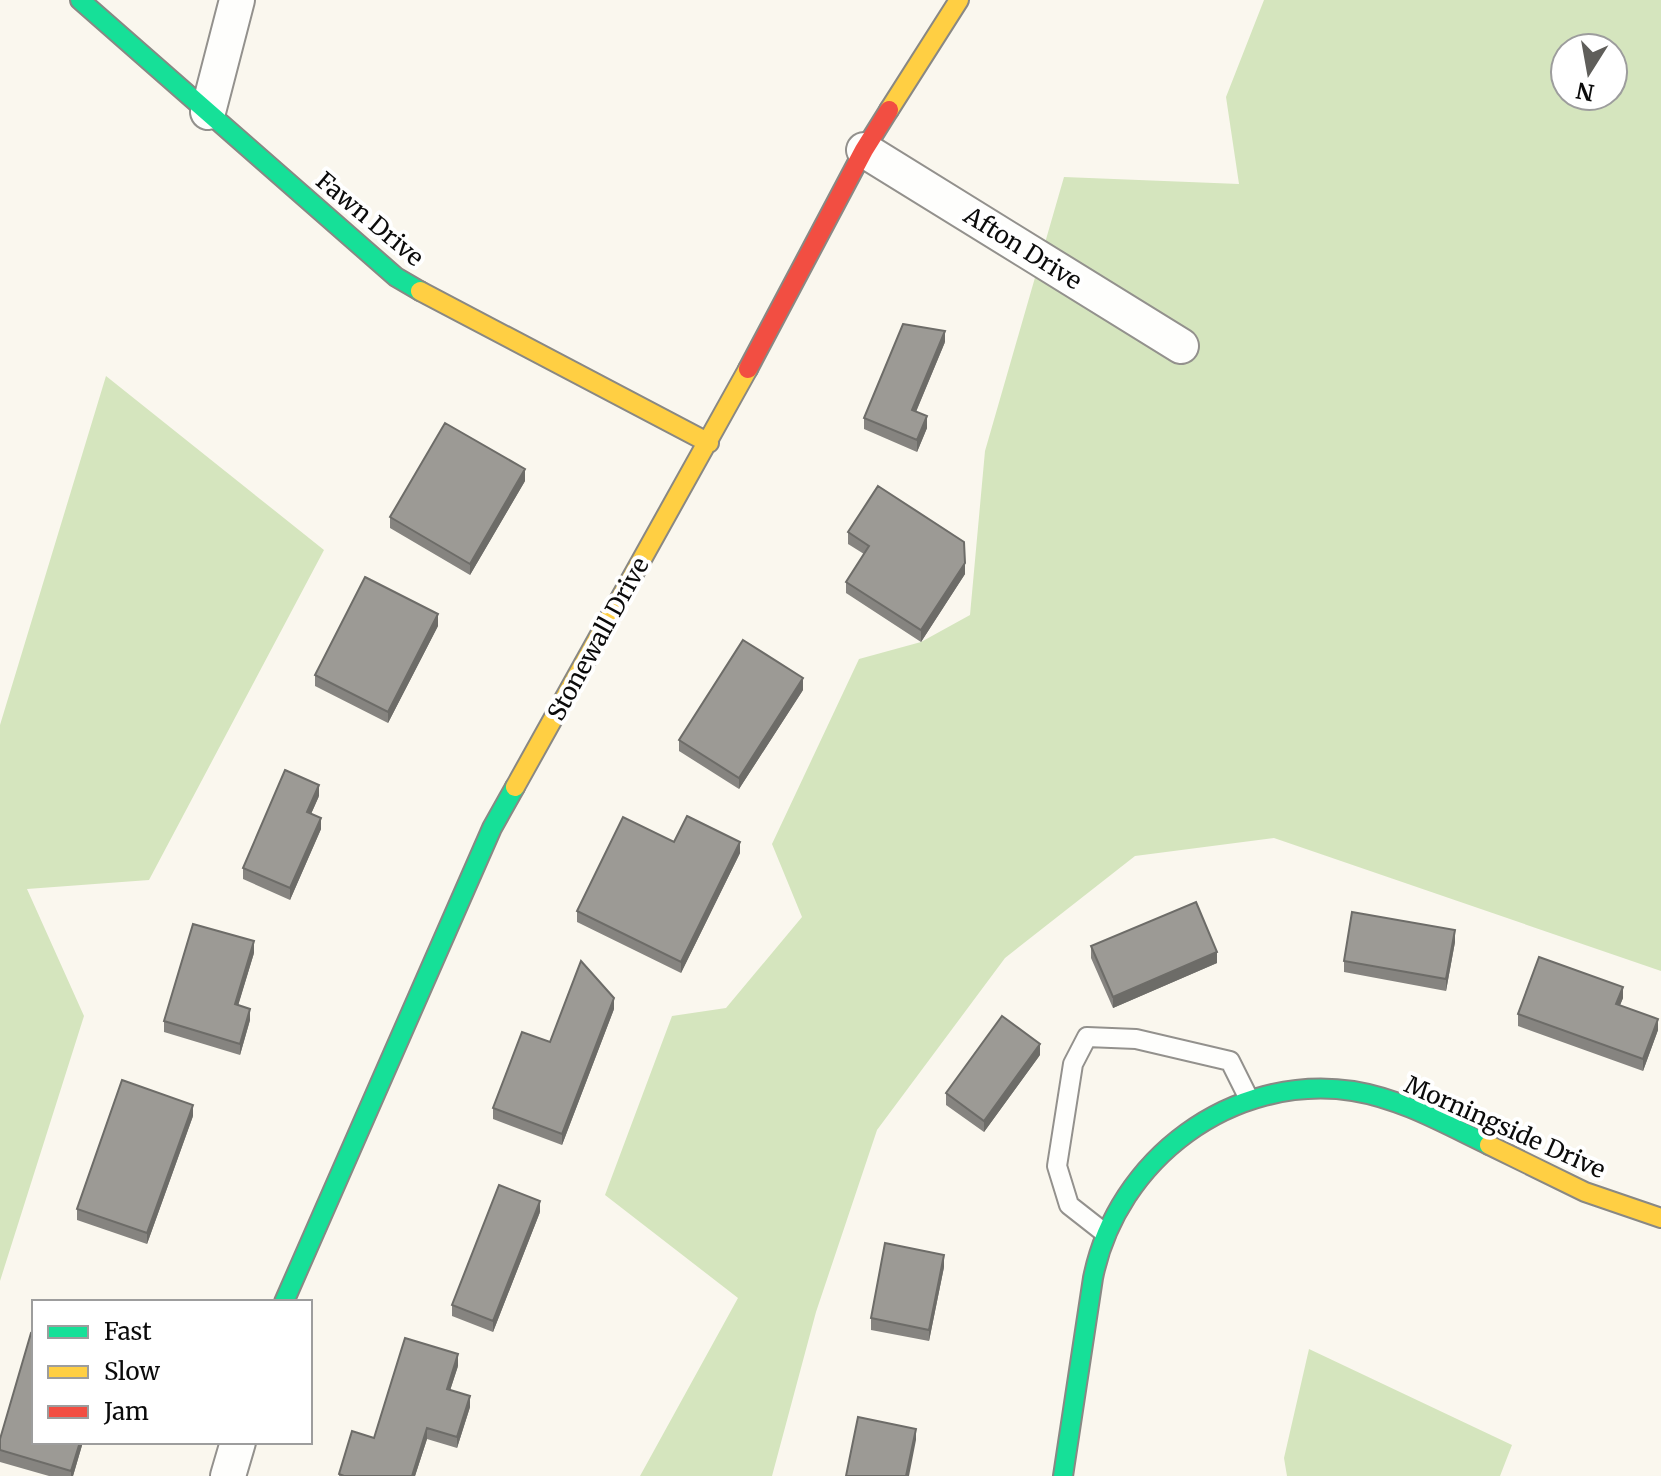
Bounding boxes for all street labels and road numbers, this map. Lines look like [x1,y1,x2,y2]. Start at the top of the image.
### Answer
street label: Fawn Drive [310,165,430,273]
street label: Afton Drive [958,199,1088,296]
street label: Stonewall Drive [540,552,656,726]
street label: Morningside Drive [1400,1069,1610,1185]

